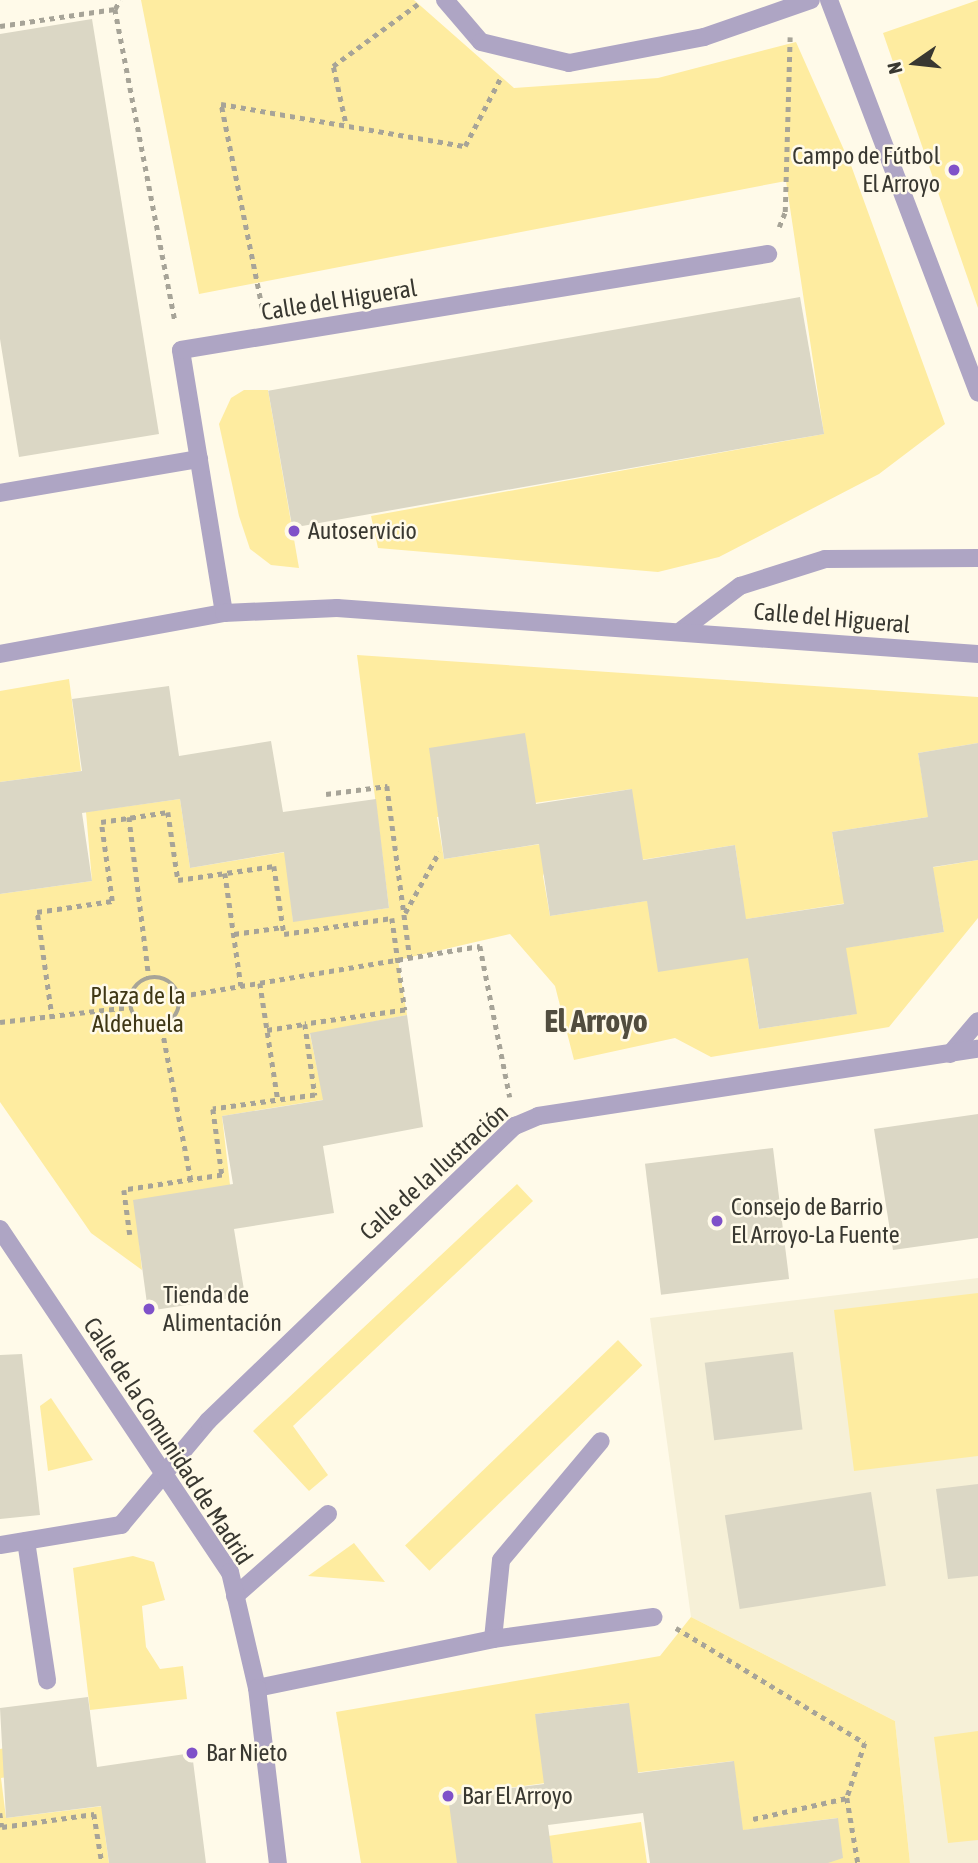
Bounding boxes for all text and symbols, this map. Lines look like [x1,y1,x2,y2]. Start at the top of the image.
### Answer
north arrow [880,28,950,98]
text: N [883,60,907,76]
place label: Campo de Fútbol El Arroyo [792,142,940,198]
marker: Campo de Fútbol El Arroyo [946,162,962,178]
street label: Calle del Higueral [259,274,419,326]
place label: Autoservicio [308,517,417,545]
marker: Autoservicio [286,523,302,539]
street label: Calle del Higueral [753,597,911,639]
park label: Plaza de la Aldehuela [90,982,186,1038]
district label: El Arroyo [544,1002,648,1040]
street label: Calle de la Ilustración [354,1098,514,1246]
place label: Consejo de Barrio El Arroyo-La Fuente [731,1193,900,1249]
marker: Consejo de Barrio El Arroyo-La Fuente [709,1213,725,1229]
place label: Tienda de Alimentación [163,1281,282,1337]
marker: Tienda de Alimentación [141,1301,157,1317]
street label: Calle de la Comunidad de Madrid [77,1312,259,1570]
place label: Bar Nieto [206,1739,287,1767]
marker: Bar Nieto [184,1745,200,1761]
place label: Bar El Arroyo [462,1782,573,1810]
marker: Bar El Arroyo [440,1788,456,1804]

